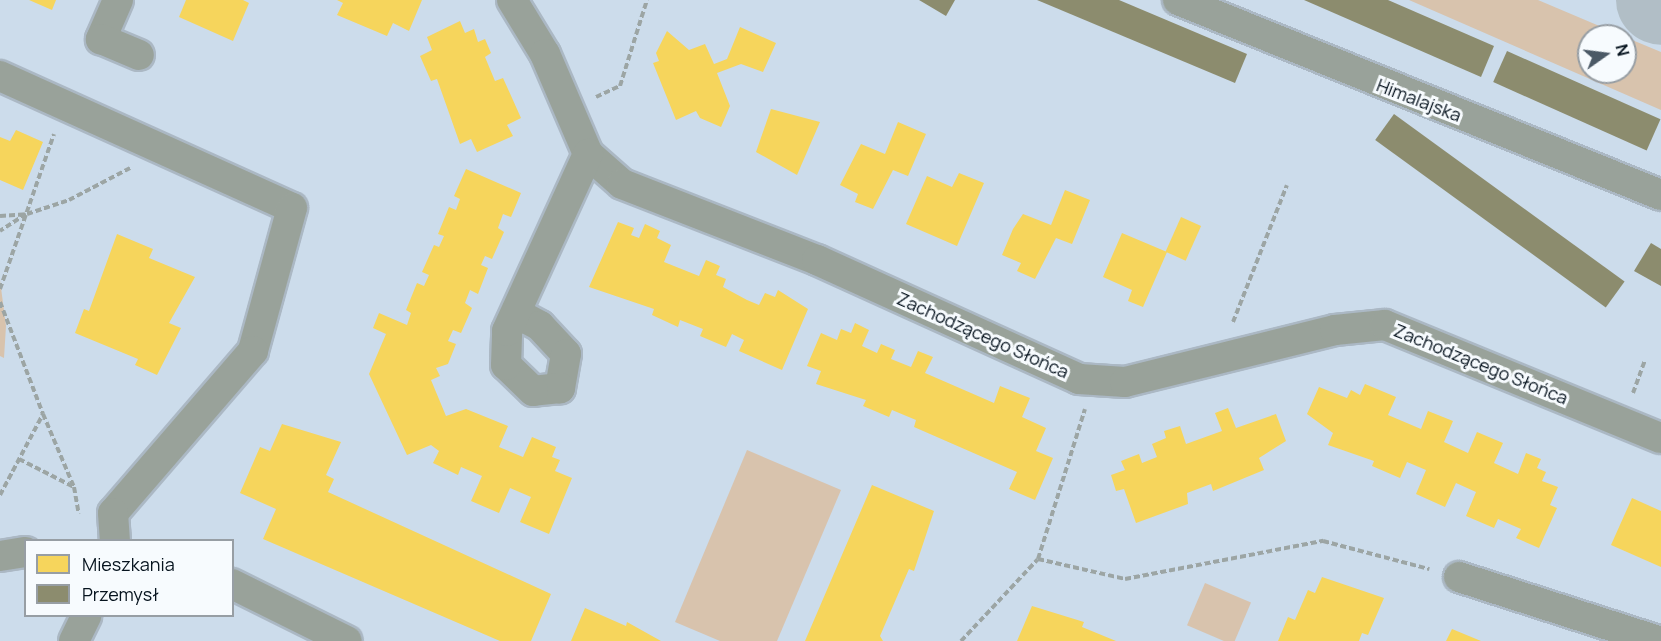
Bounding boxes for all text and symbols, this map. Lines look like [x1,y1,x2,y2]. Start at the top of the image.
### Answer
north arrow [1577,24,1637,84]
text: N [1610,42,1635,58]
street label: Himalajska [1374,74,1464,126]
street label: Zachodzącego Słońca [894,287,1072,383]
street label: Zachodzącego Słońca [1391,319,1571,409]
legend [24,539,234,617]
text: Mieszkania [82,552,175,576]
text: Przemysł [82,582,159,606]

